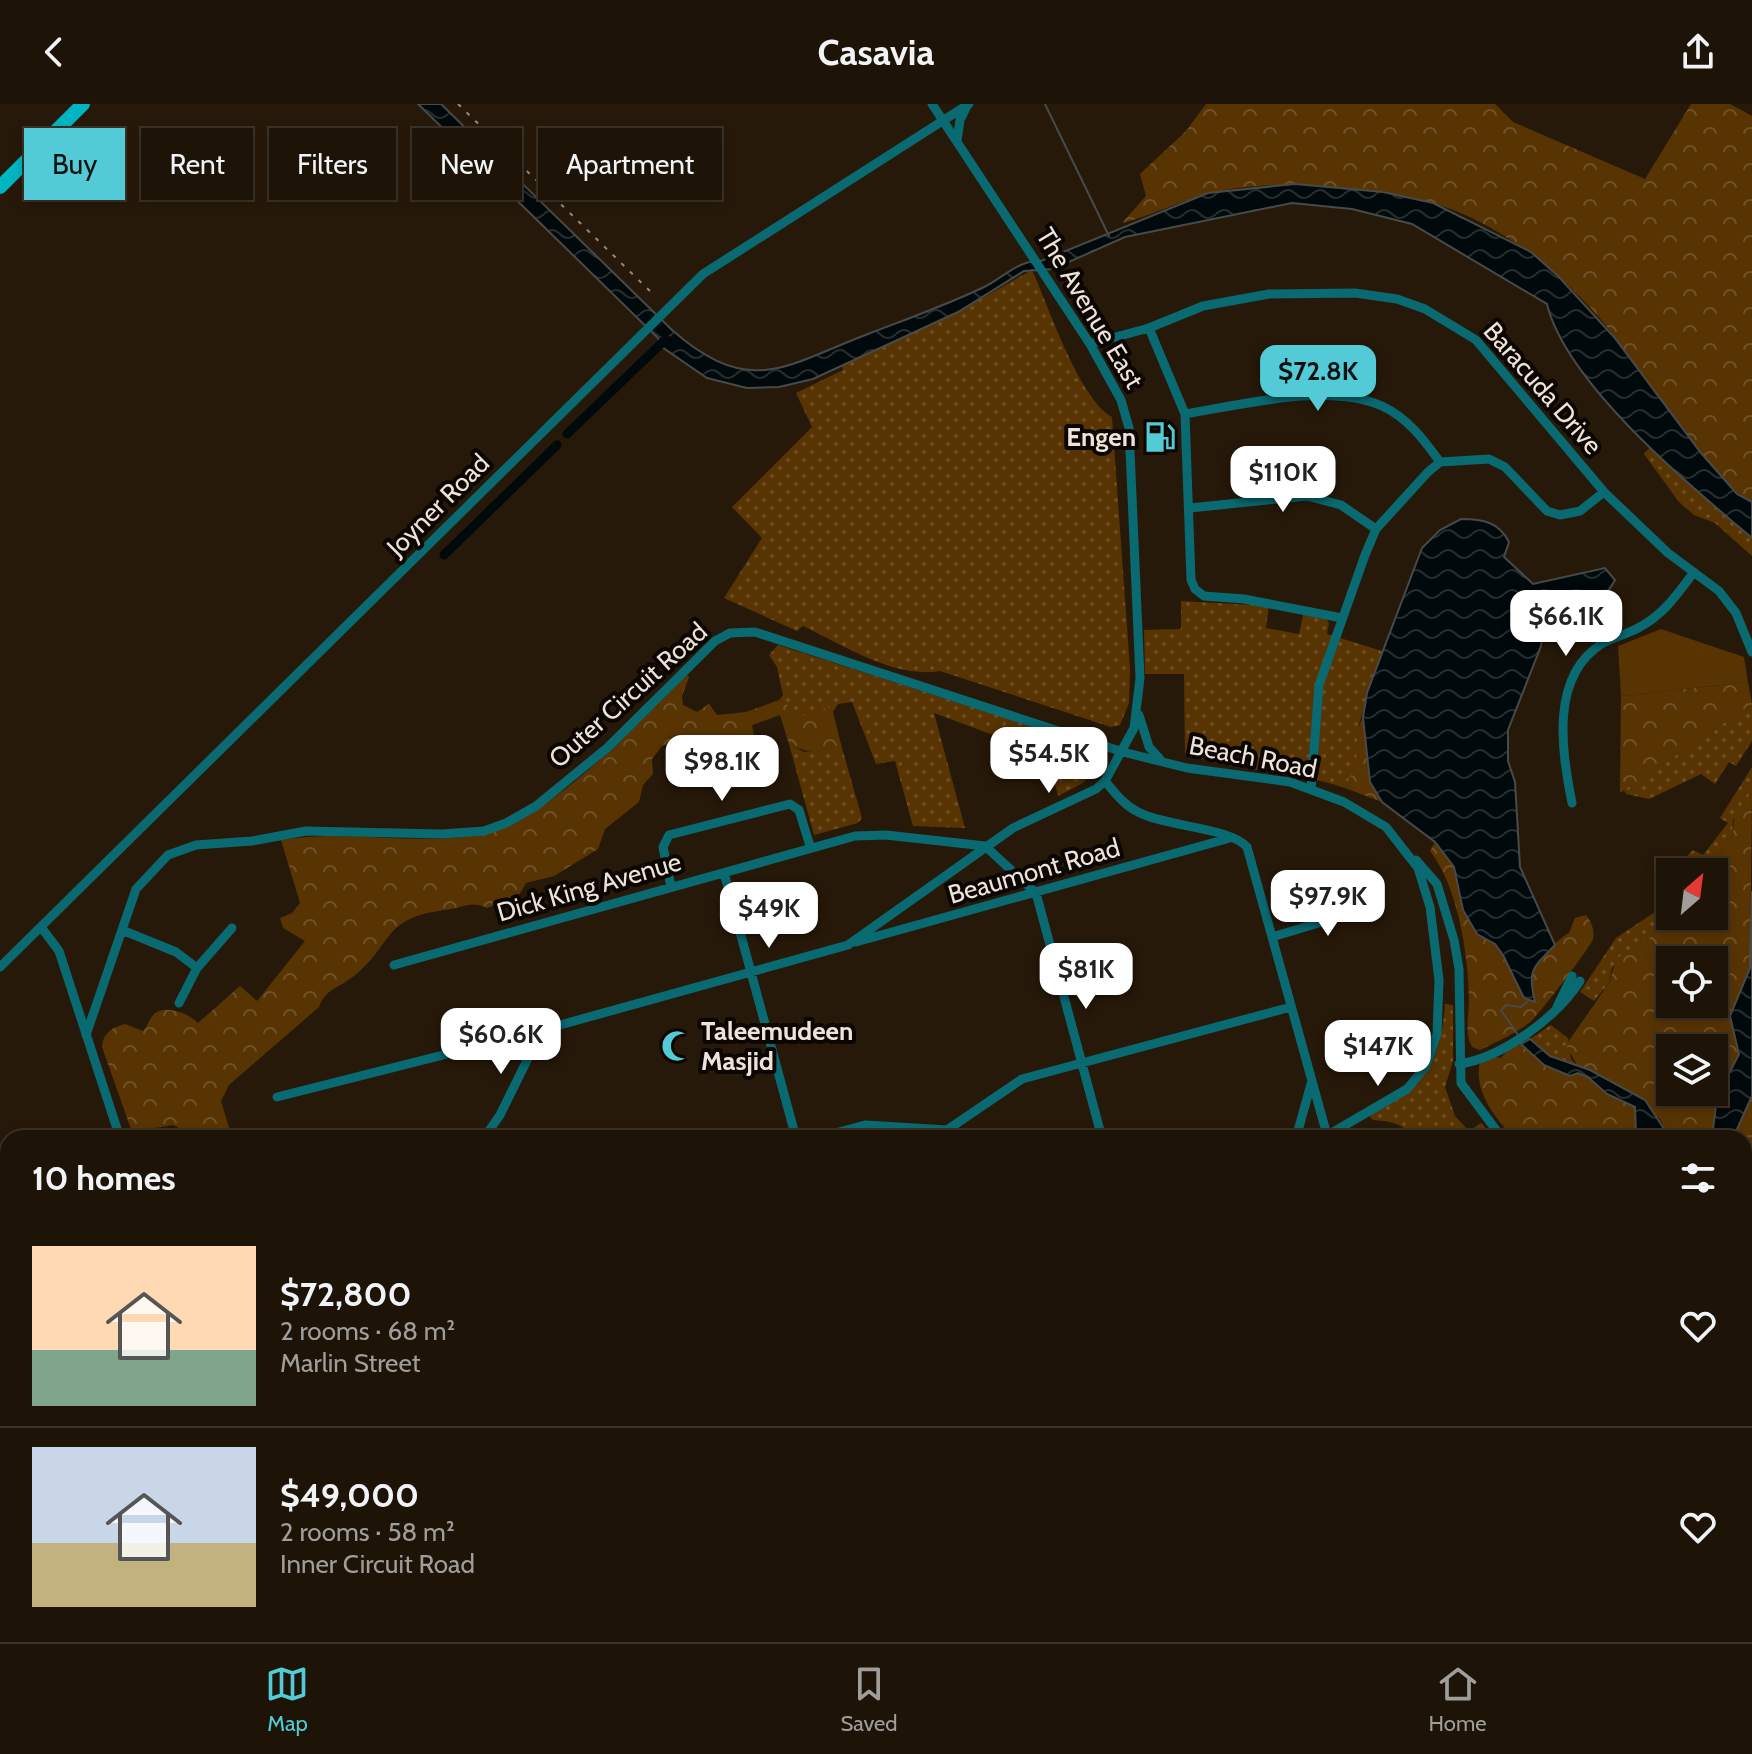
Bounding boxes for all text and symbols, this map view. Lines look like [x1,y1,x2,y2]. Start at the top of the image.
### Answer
icon: back [32,30,76,74]
text: Casavia [818,30,934,74]
icon: share [1676,30,1720,74]
chip: Buy [24,128,125,200]
chip: Rent [141,128,253,200]
chip: Filters [269,128,396,200]
chip: New [412,128,522,200]
chip: Apartment [538,128,722,200]
street label: The Avenue East [1030,222,1151,394]
street label: Baracuda Drive [1477,315,1609,461]
pin: $72.8K [1253,345,1383,413]
text: $72.8K [1278,355,1358,387]
fuel station icon: Engen [1143,420,1177,454]
place label: Engen [1066,421,1136,453]
pin: $110K [1227,446,1339,514]
street label: Joyner Road [379,447,496,564]
text: $110K [1249,456,1317,488]
pin: $66.1K [1501,590,1631,658]
text: $66.1K [1528,600,1604,632]
street label: Outer Circuit Road [542,616,714,774]
pin: $54.5K [984,727,1114,795]
street label: Beach Road [1186,729,1320,785]
pin: $98.1K [657,735,787,803]
text: $54.5K [1008,737,1090,769]
text: $98.1K [684,745,760,777]
street label: Beaumont Road [944,831,1124,911]
street label: Dick King Avenue [493,845,685,929]
north arrow [1656,858,1728,930]
map controls [1656,858,1728,1106]
pin: $97.9K [1263,870,1393,938]
text: $97.9K [1289,880,1367,912]
pin: $49K [722,882,816,950]
text: $49K [738,892,800,924]
pin: $81K [1039,943,1133,1011]
button: locate [1656,946,1728,1018]
text: $81K [1058,953,1114,985]
pin: $60.6K [436,1008,566,1076]
place label: Taleemudeen Masjid [701,1015,853,1077]
text: $60.6K [459,1018,543,1050]
pin: $147K [1322,1020,1434,1088]
mosque icon: Taleemudeen Masjid [660,1029,694,1063]
text: $147K [1343,1030,1413,1062]
button: layers [1656,1034,1728,1106]
icon: filters [1676,1156,1720,1200]
text: 10 homes [32,1157,176,1199]
text: $72,800 [280,1273,411,1315]
icon: home [96,1278,192,1374]
icon: heart [1676,1304,1720,1348]
text: 2 rooms · 68 m² [280,1315,455,1347]
text: Marlin Street [280,1347,421,1379]
text: $49,000 [280,1474,419,1516]
icon: home [96,1479,192,1575]
icon: heart [1676,1505,1720,1549]
text: 2 rooms · 58 m² [280,1516,455,1548]
text: Inner Circuit Road [280,1548,475,1580]
tab: Map [265,1662,309,1737]
tab: Saved [840,1662,898,1737]
tab: Home [1429,1662,1486,1737]

